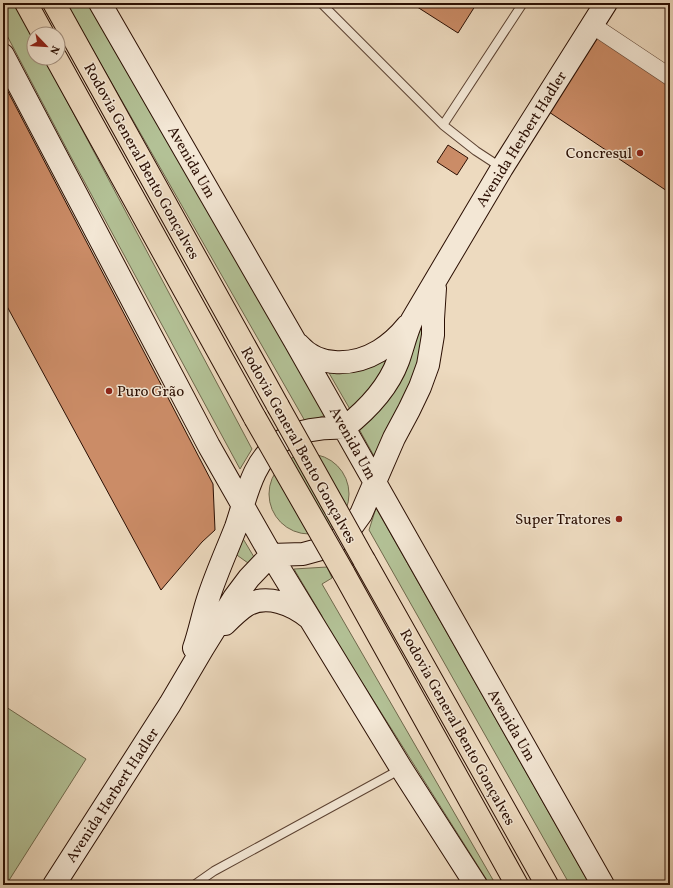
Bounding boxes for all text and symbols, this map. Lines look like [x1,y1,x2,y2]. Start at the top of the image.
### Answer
north arrow [26,26,66,66]
text: N [45,43,62,56]
street label: Rodovia General Bento Gonçalves [78,60,204,264]
street label: Avenida Herbert Hadler [472,68,573,212]
street label: Avenida Um [162,123,220,203]
place label: Concresul [566,144,632,165]
marker: Concresul [635,148,645,158]
street label: Rodovia General Bento Gonçalves [235,344,361,548]
place label: Puro Grão [117,382,184,403]
marker: Puro Grão [104,386,114,396]
street label: Avenida Um [323,404,380,484]
place label: Super Tratores [515,510,611,531]
marker: Super Tratores [614,514,624,524]
street label: Rodovia General Bento Gonçalves [394,626,520,830]
street label: Avenida Um [482,686,540,766]
street label: Avenida Herbert Hadler [62,724,165,867]

